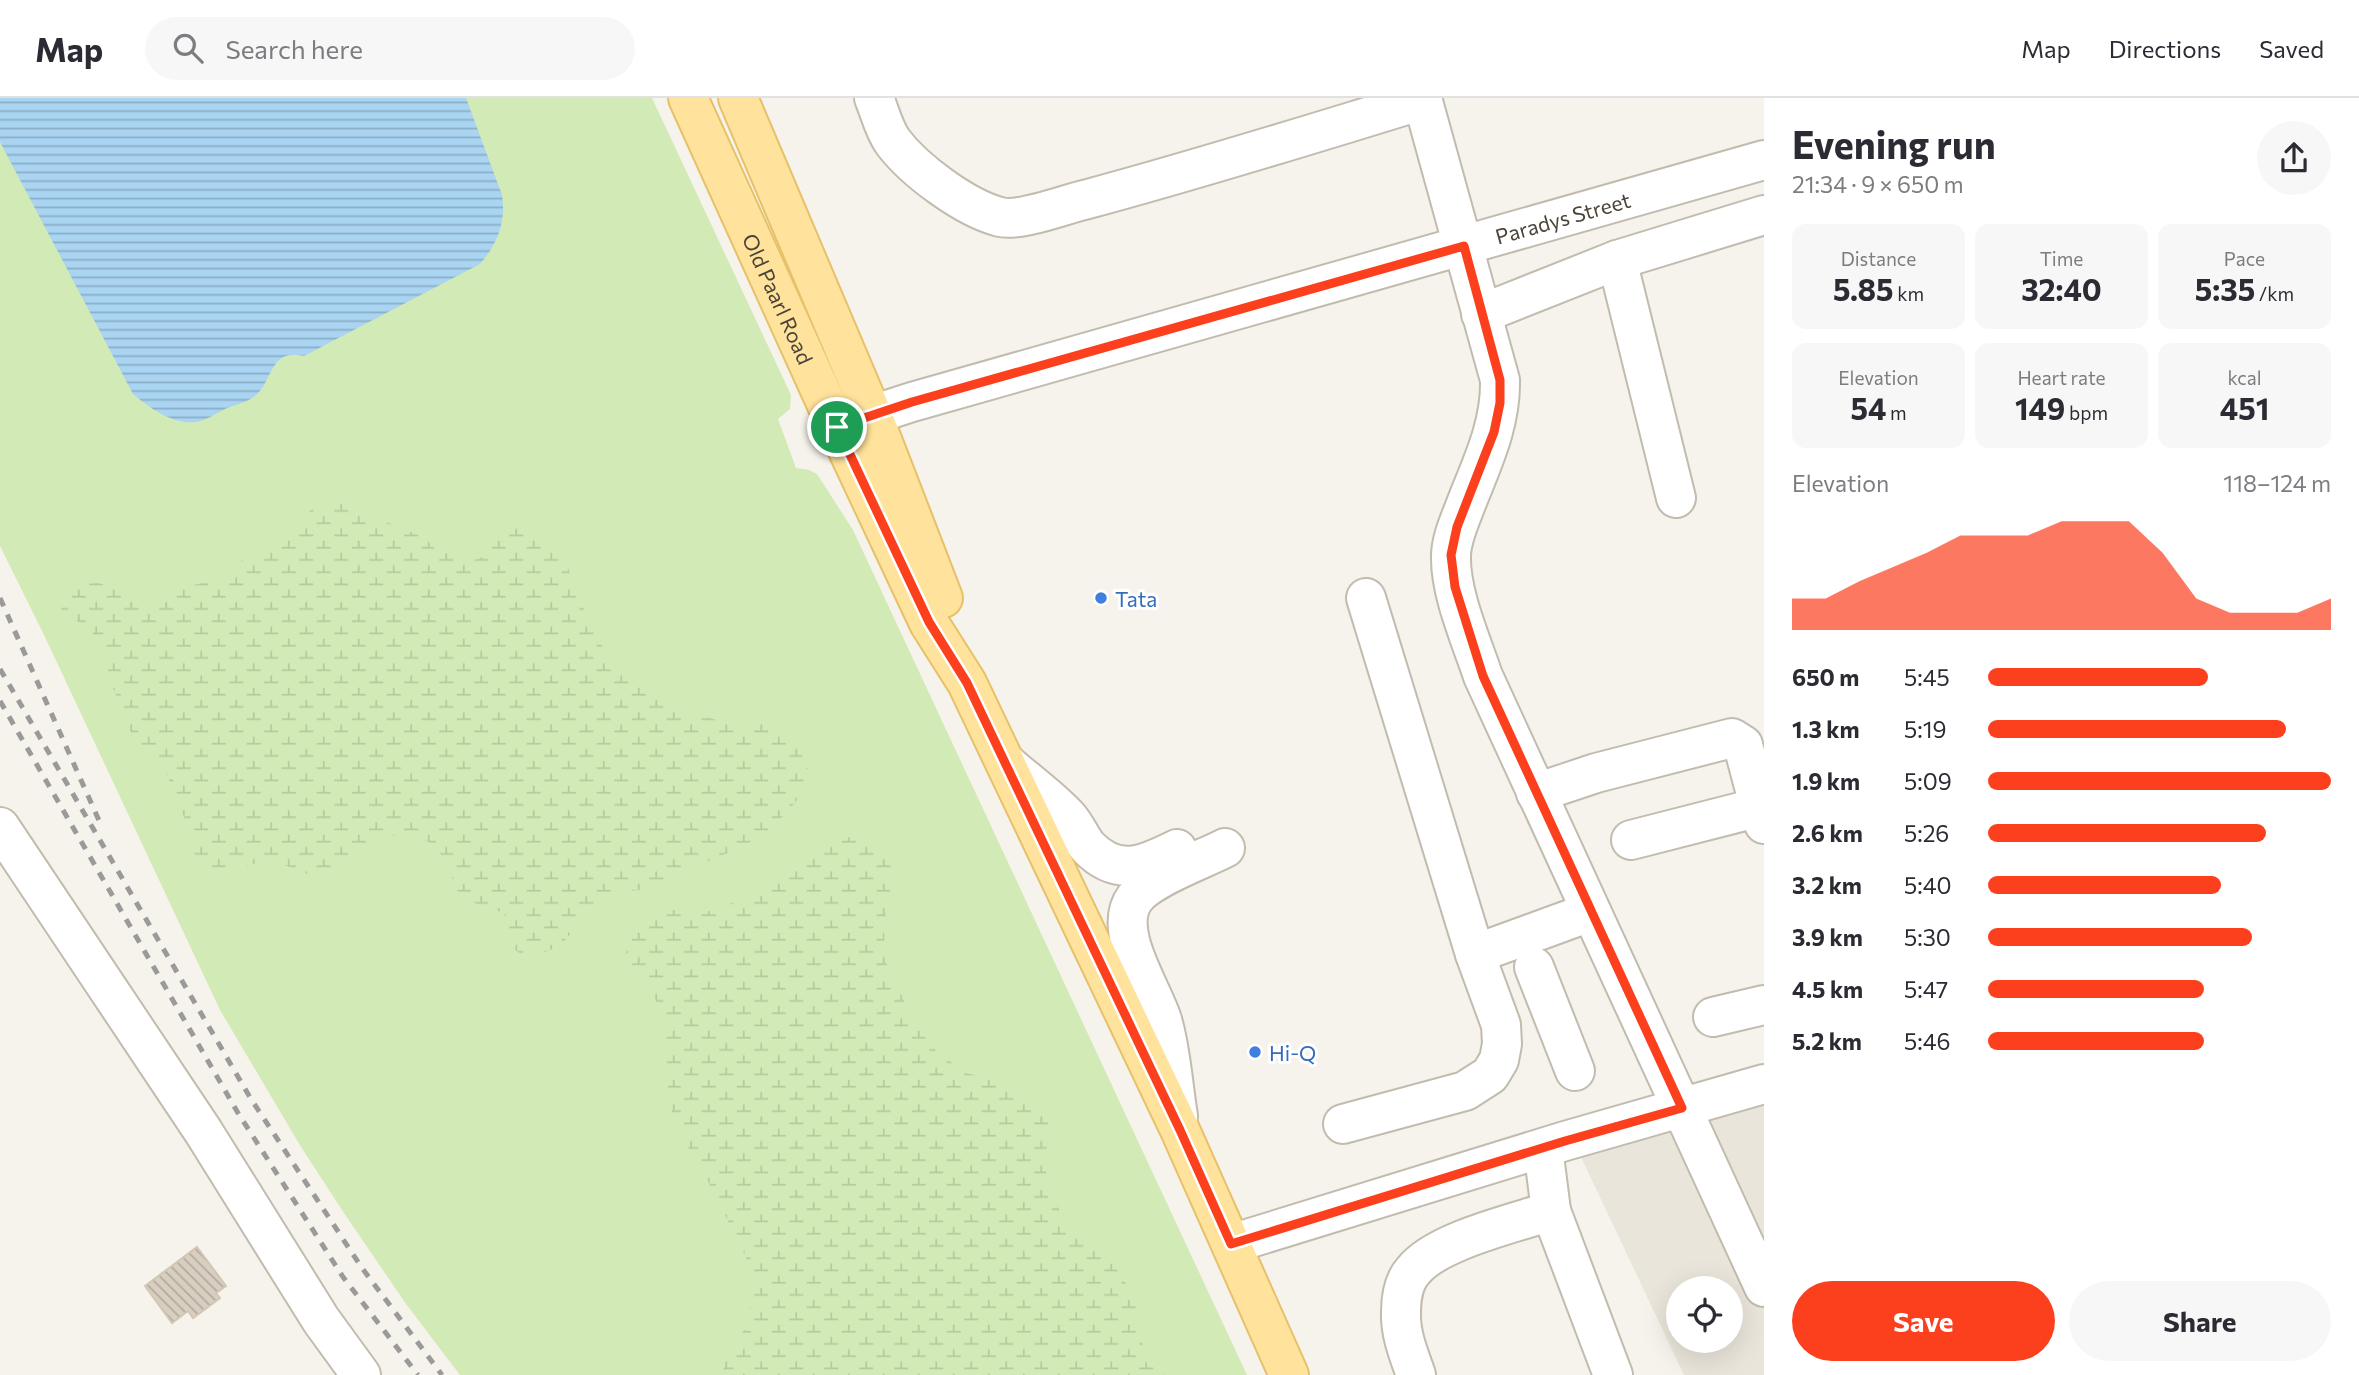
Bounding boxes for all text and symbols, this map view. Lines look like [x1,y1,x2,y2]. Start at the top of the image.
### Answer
search box [145,17,635,80]
text: Map [35,28,103,69]
icon: search [169,29,207,67]
text: Search here [225,33,363,64]
text: Map [2021,34,2071,63]
text: Directions [2109,34,2221,63]
text: Saved [2259,34,2324,63]
text: Evening run [1792,120,1996,167]
button: share [2257,121,2331,195]
text: 21:34 · 9 × 650 m [1792,170,1964,198]
street label: Paradys Street [1492,186,1633,248]
street label: Old Paarl Road [738,229,819,368]
text: Distance [1841,247,1916,270]
text: Time [2040,247,2083,270]
text: Pace [2224,247,2265,270]
text: 5.85 [1833,270,1894,307]
text: 32:40 [2021,270,2102,307]
text: 5:35 [2195,270,2255,307]
text: km [1894,282,1924,305]
text: /km [2255,282,2294,305]
text: Elevation [1838,366,1919,389]
text: Heart rate [2017,366,2106,389]
text: kcal [2227,366,2262,389]
text: 54 [1850,389,1886,426]
text: 149 [2015,389,2065,426]
text: 451 [2220,389,2269,426]
pin [807,397,867,457]
text: m [1886,401,1907,424]
text: bpm [2065,401,2108,424]
icon: arrive [818,408,856,446]
text: Elevation [1792,469,1889,497]
text: 118–124 m [2223,469,2331,497]
place label: Tata [1115,586,1157,611]
marker: Tata [1093,590,1109,606]
text: 650 m [1792,663,1859,691]
text: 5:45 [1904,663,1950,691]
text: 1.3 km [1792,715,1860,743]
text: 5:19 [1904,715,1946,743]
text: 1.9 km [1792,767,1860,795]
text: 5:09 [1904,767,1952,795]
text: 2.6 km [1792,819,1863,847]
text: 5:26 [1904,819,1949,847]
text: 3.2 km [1792,871,1862,899]
text: 5:40 [1904,871,1951,899]
text: 3.9 km [1792,923,1863,951]
text: 5:30 [1904,923,1951,951]
text: 4.5 km [1792,975,1863,1003]
text: 5:47 [1904,975,1948,1003]
text: 5.2 km [1792,1027,1862,1055]
text: 5:46 [1904,1027,1950,1055]
place label: Hi-Q [1269,1040,1316,1065]
marker: Hi-Q [1247,1044,1263,1060]
map controls [1666,1276,1743,1353]
button: locate [1666,1276,1743,1353]
button: Save [1792,1281,2055,1361]
button: Share [2069,1281,2331,1361]

